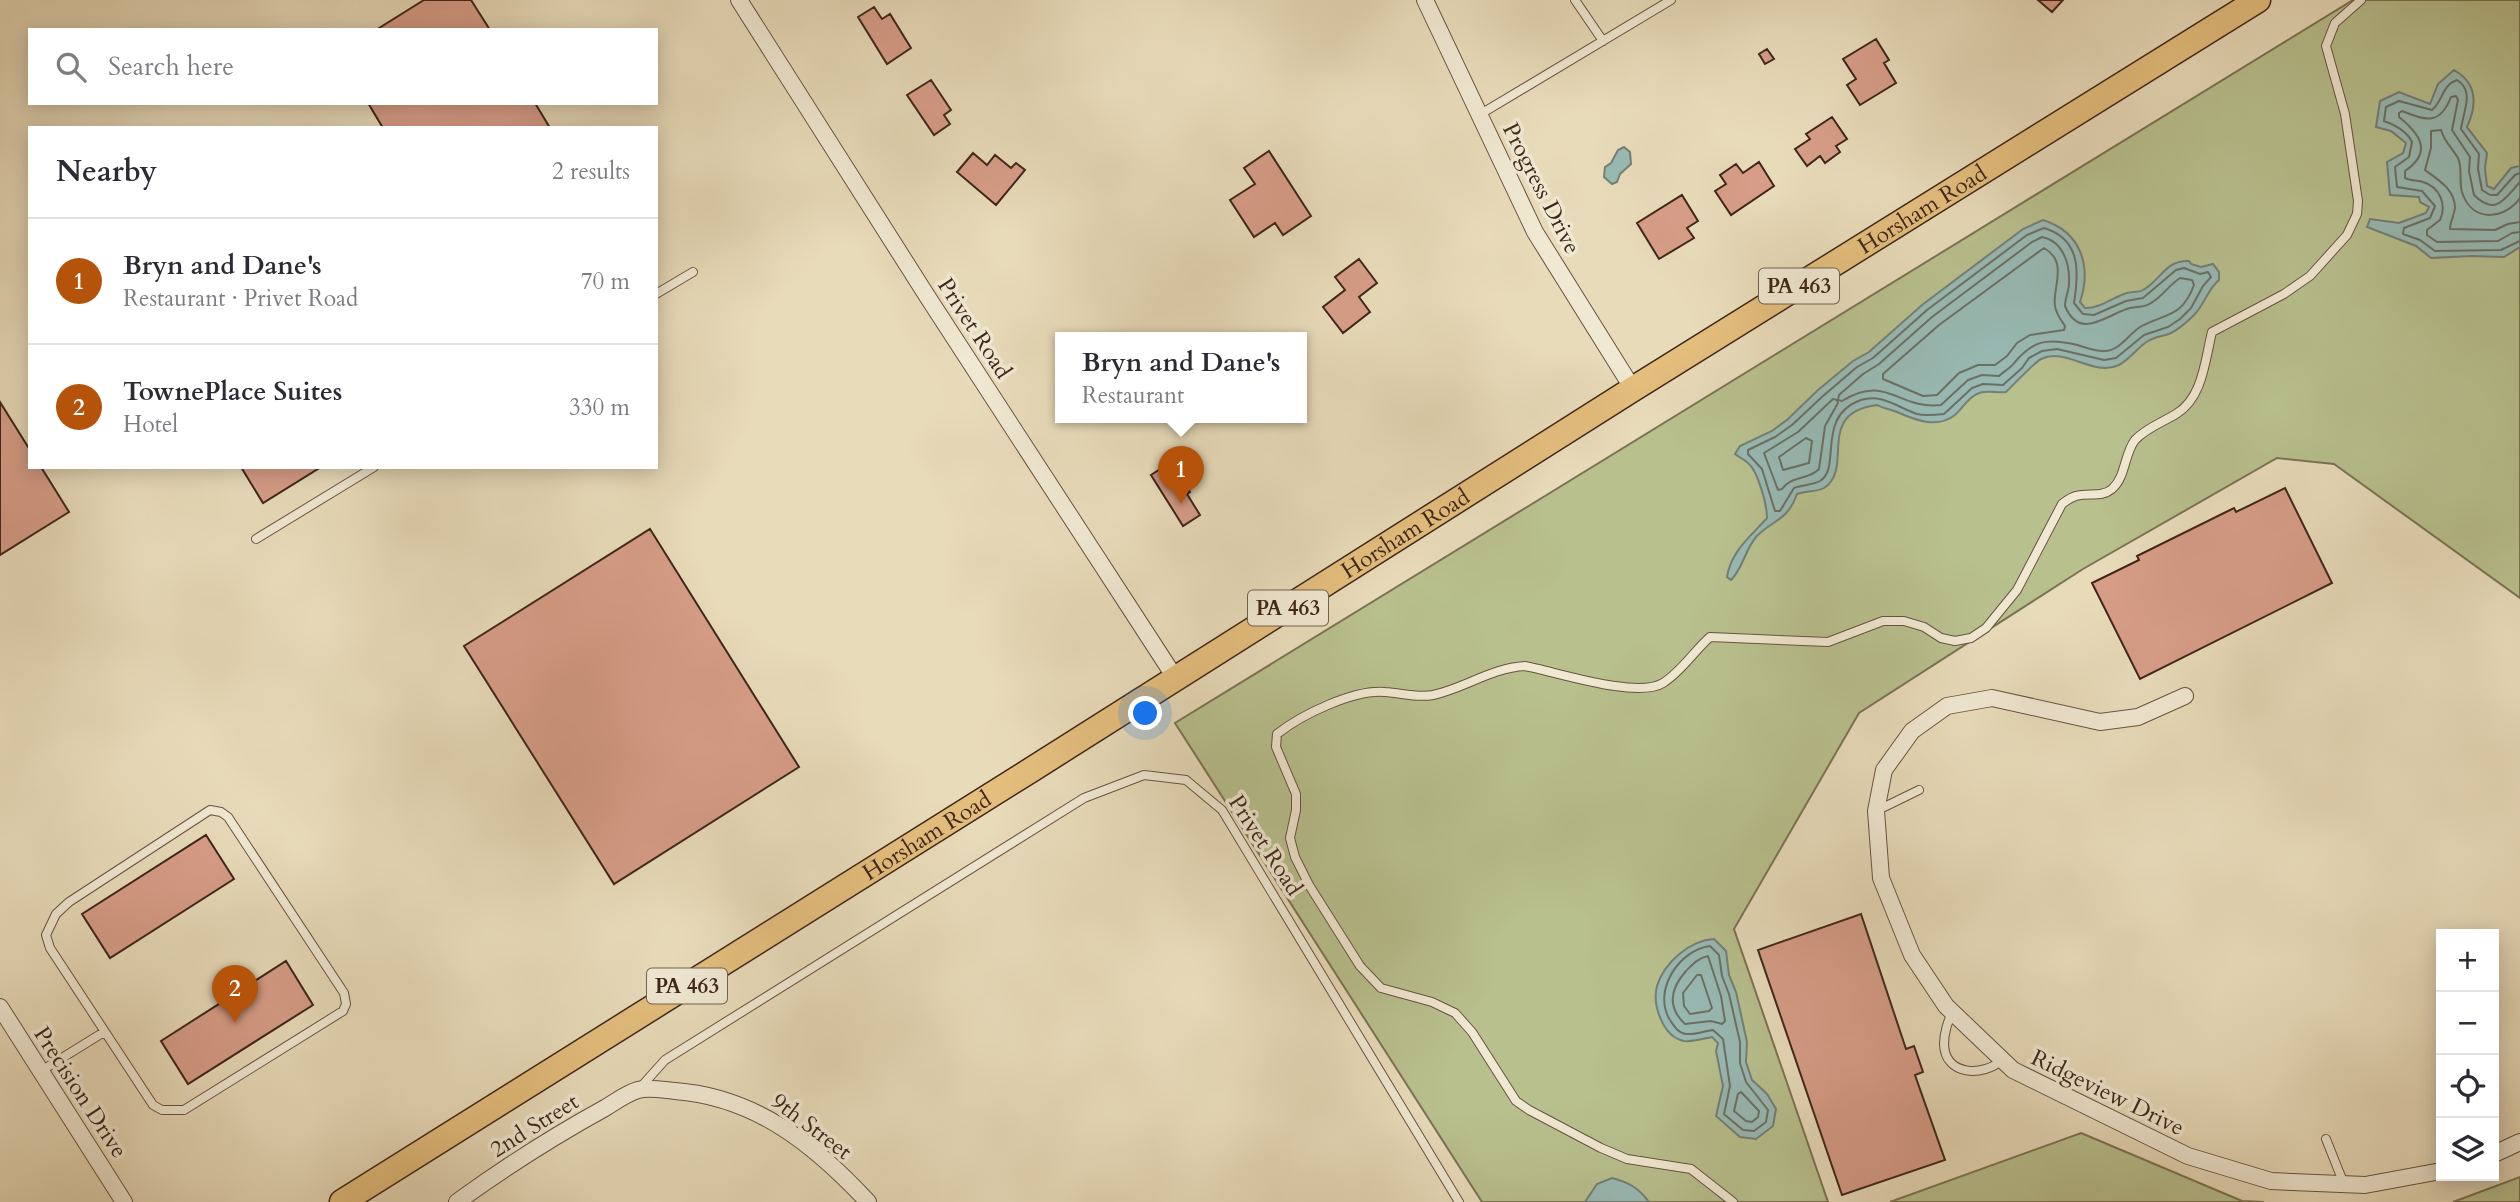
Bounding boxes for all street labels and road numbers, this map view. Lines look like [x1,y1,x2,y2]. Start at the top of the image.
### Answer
street label: Progress Drive [1495,117,1588,259]
street label: Horsham Road [1852,157,1993,261]
road number: PA 463 [1759,268,1839,304]
street label: Privet Road [930,272,1019,385]
street label: Horsham Road [1335,481,1476,586]
road number: PA 463 [1248,590,1328,626]
street label: Horsham Road [857,783,998,888]
street label: Privet Road [1221,789,1310,902]
road number: PA 463 [647,968,727,1004]
street label: Precision Drive [26,1021,135,1164]
street label: Ridgeview Drive [2026,1042,2190,1143]
street label: 2nd Street [484,1086,584,1165]
street label: 9th Street [765,1086,858,1167]

